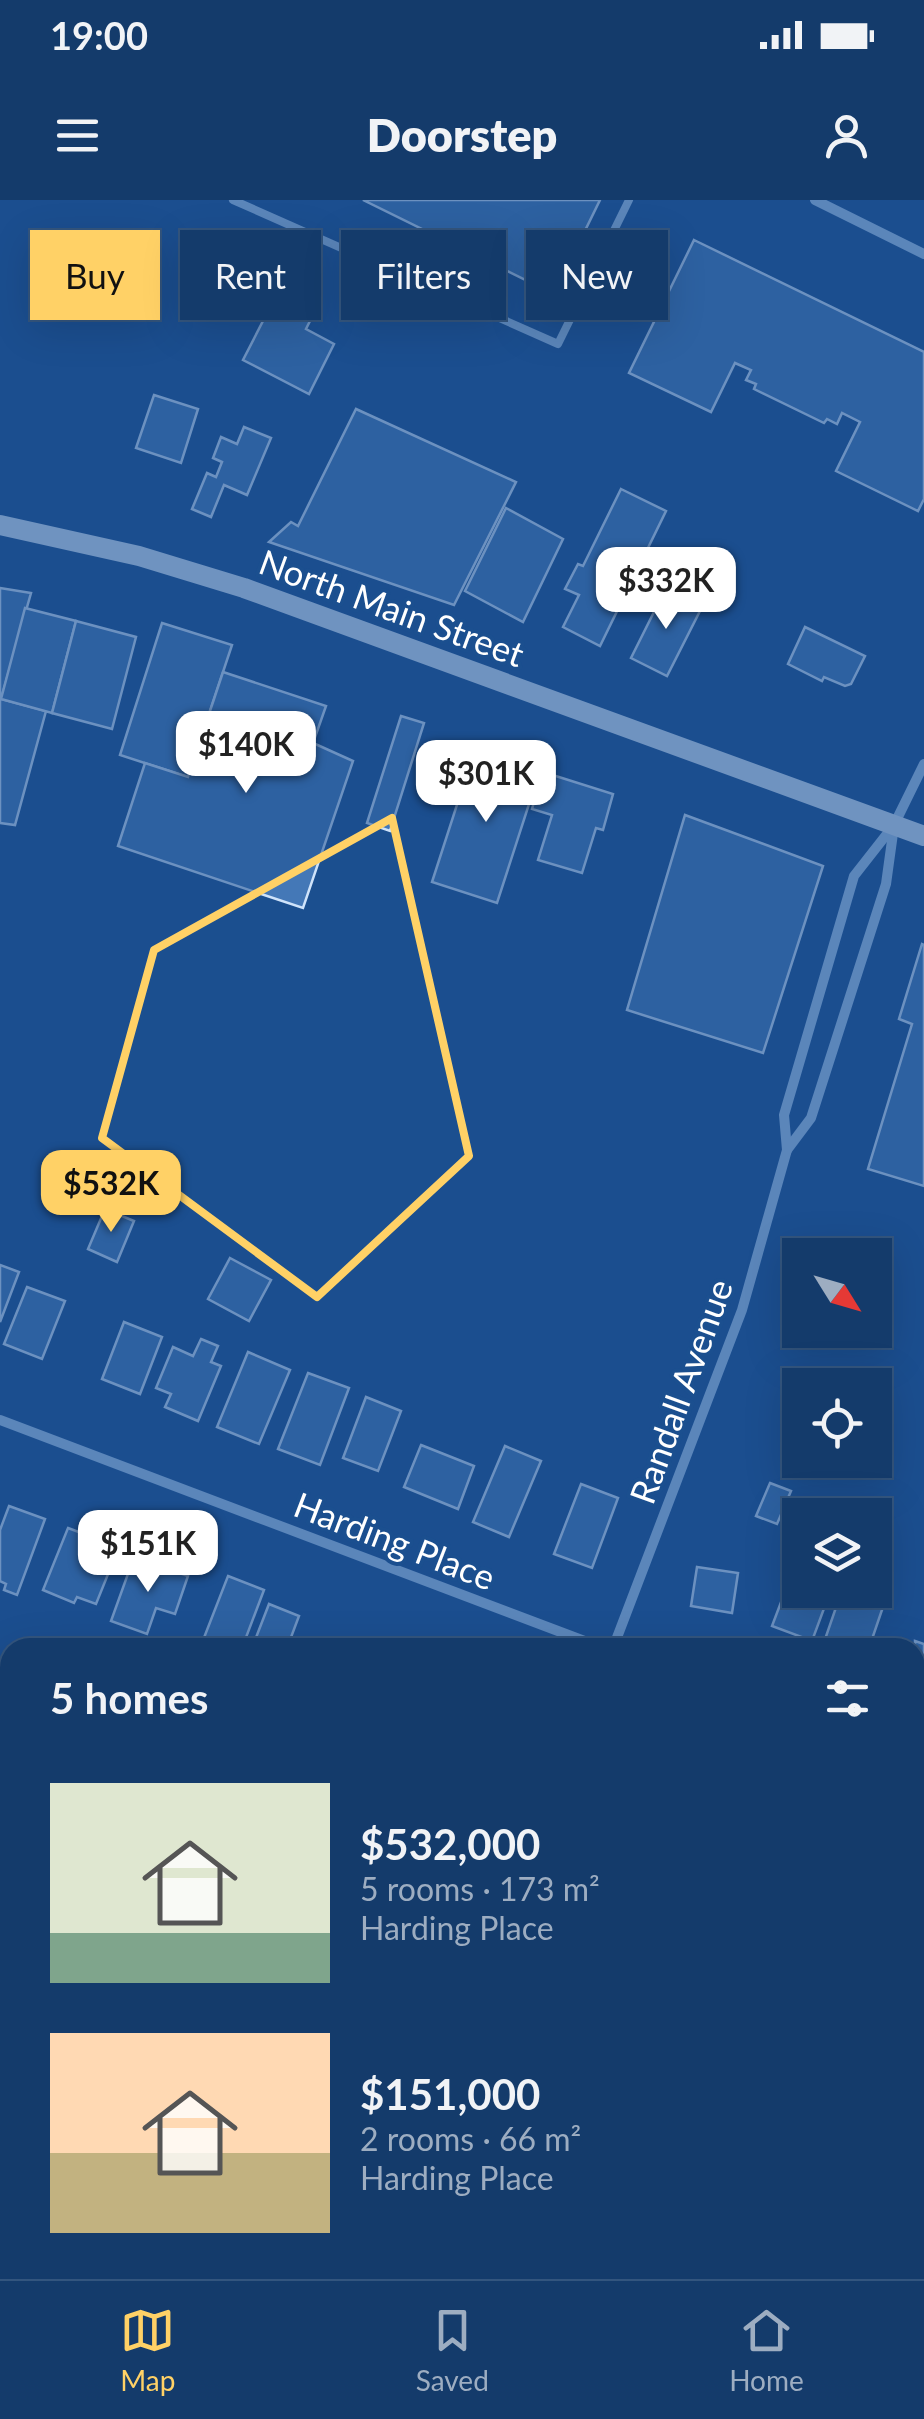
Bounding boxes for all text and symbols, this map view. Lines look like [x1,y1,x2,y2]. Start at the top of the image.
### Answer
text: 19:00 [50,12,148,58]
icon: menu [50,108,105,163]
text: Doorstep [367,108,557,162]
icon: person [819,108,874,163]
chip: Buy [30,230,160,320]
chip: Rent [180,230,321,320]
chip: Filters [341,230,506,320]
chip: New [526,230,668,320]
street label: North Main Street [254,540,530,674]
pin: $332K [596,547,736,632]
text: $332K [618,560,714,599]
pin: $140K [176,711,316,796]
text: $140K [198,724,294,763]
pin: $301K [416,740,556,825]
text: $301K [438,753,534,792]
pin: $532K [41,1150,181,1235]
text: $532K [63,1163,159,1202]
north arrow [782,1238,892,1348]
map controls [782,1238,892,1608]
street label: Randall Avenue [620,1273,740,1509]
button: locate [782,1368,892,1478]
street label: Harding Place [289,1482,501,1598]
button: layers [782,1498,892,1608]
pin: $151K [78,1510,218,1595]
text: $151K [100,1523,196,1562]
icon: filters [820,1671,875,1726]
text: 5 homes [50,1673,208,1723]
text: $532,000 [360,1819,540,1869]
icon: home [130,1823,250,1943]
text: 5 rooms · 173 m² [360,1869,600,1908]
text: Harding Place [360,1908,554,1947]
text: $151,000 [360,2069,540,2119]
icon: home [130,2073,250,2193]
text: 2 rooms · 66 m² [360,2119,581,2158]
text: Harding Place [360,2158,554,2197]
tab: Map [120,2303,175,2397]
tab: Saved [416,2303,489,2397]
tab: Home [729,2303,804,2397]

